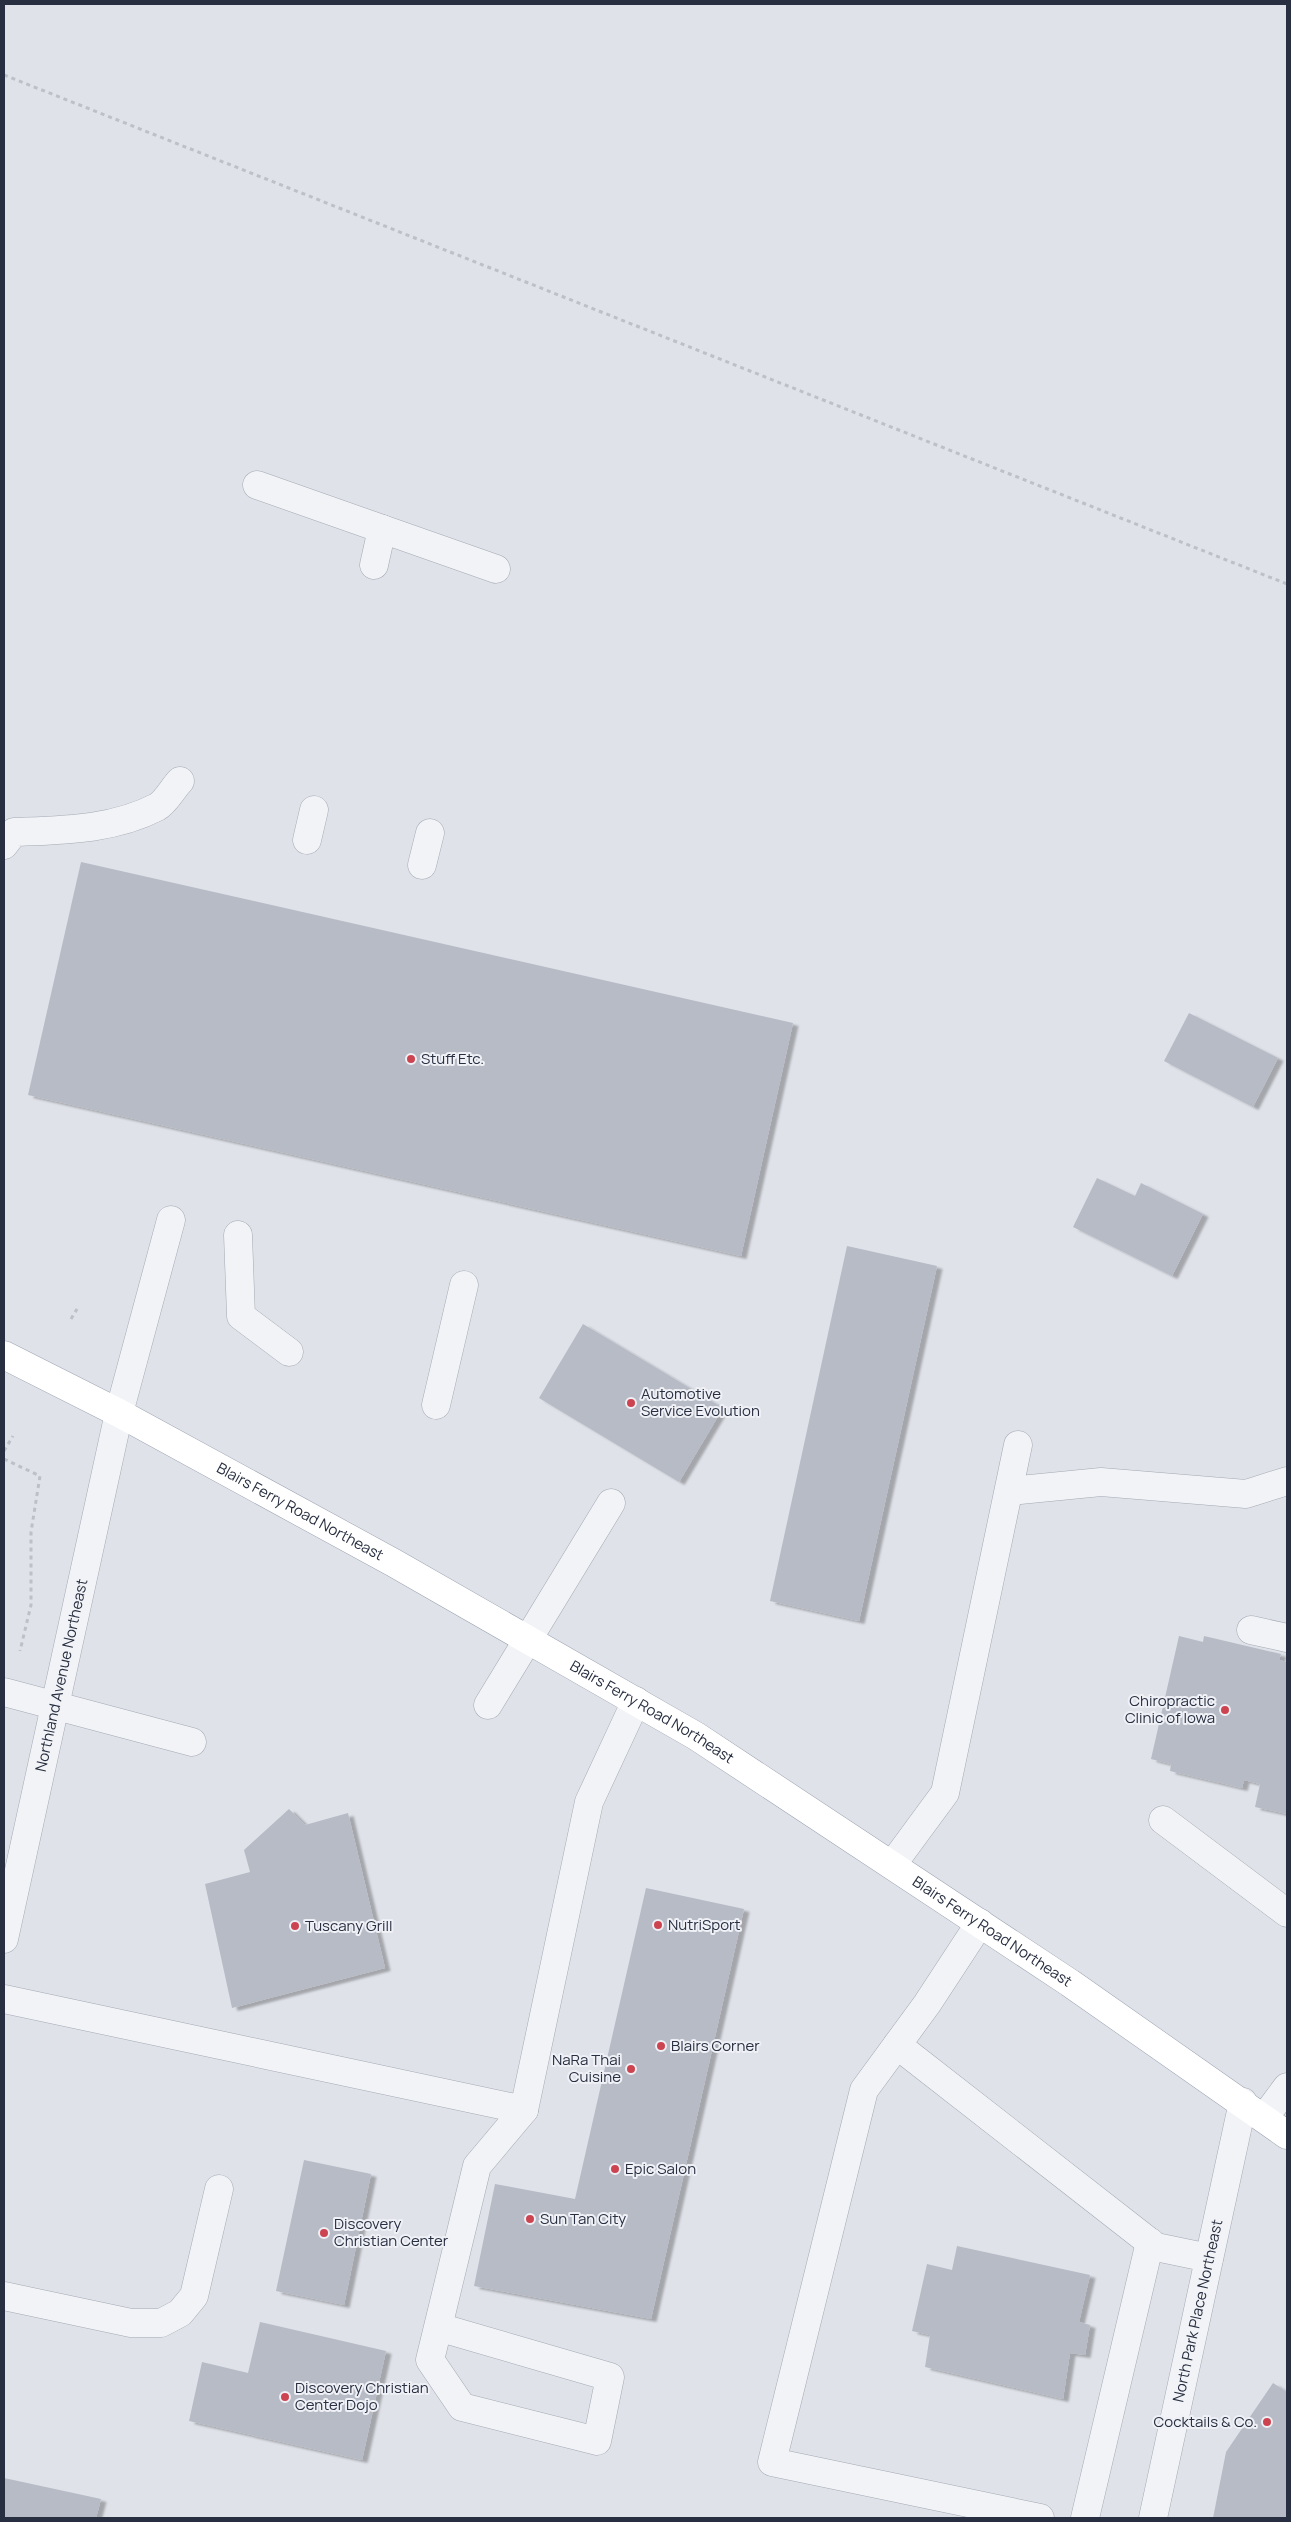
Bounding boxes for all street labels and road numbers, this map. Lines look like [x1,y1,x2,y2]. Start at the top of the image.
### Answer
street label: Blairs Ferry Road Northeast [213,1457,387,1565]
street label: Northland Avenue Northeast [30,1577,92,1774]
street label: Blairs Ferry Road Northeast [566,1655,738,1768]
street label: Blairs Ferry Road Northeast [909,1871,1076,1992]
street label: North Park Place Northeast [1167,2217,1227,2404]

